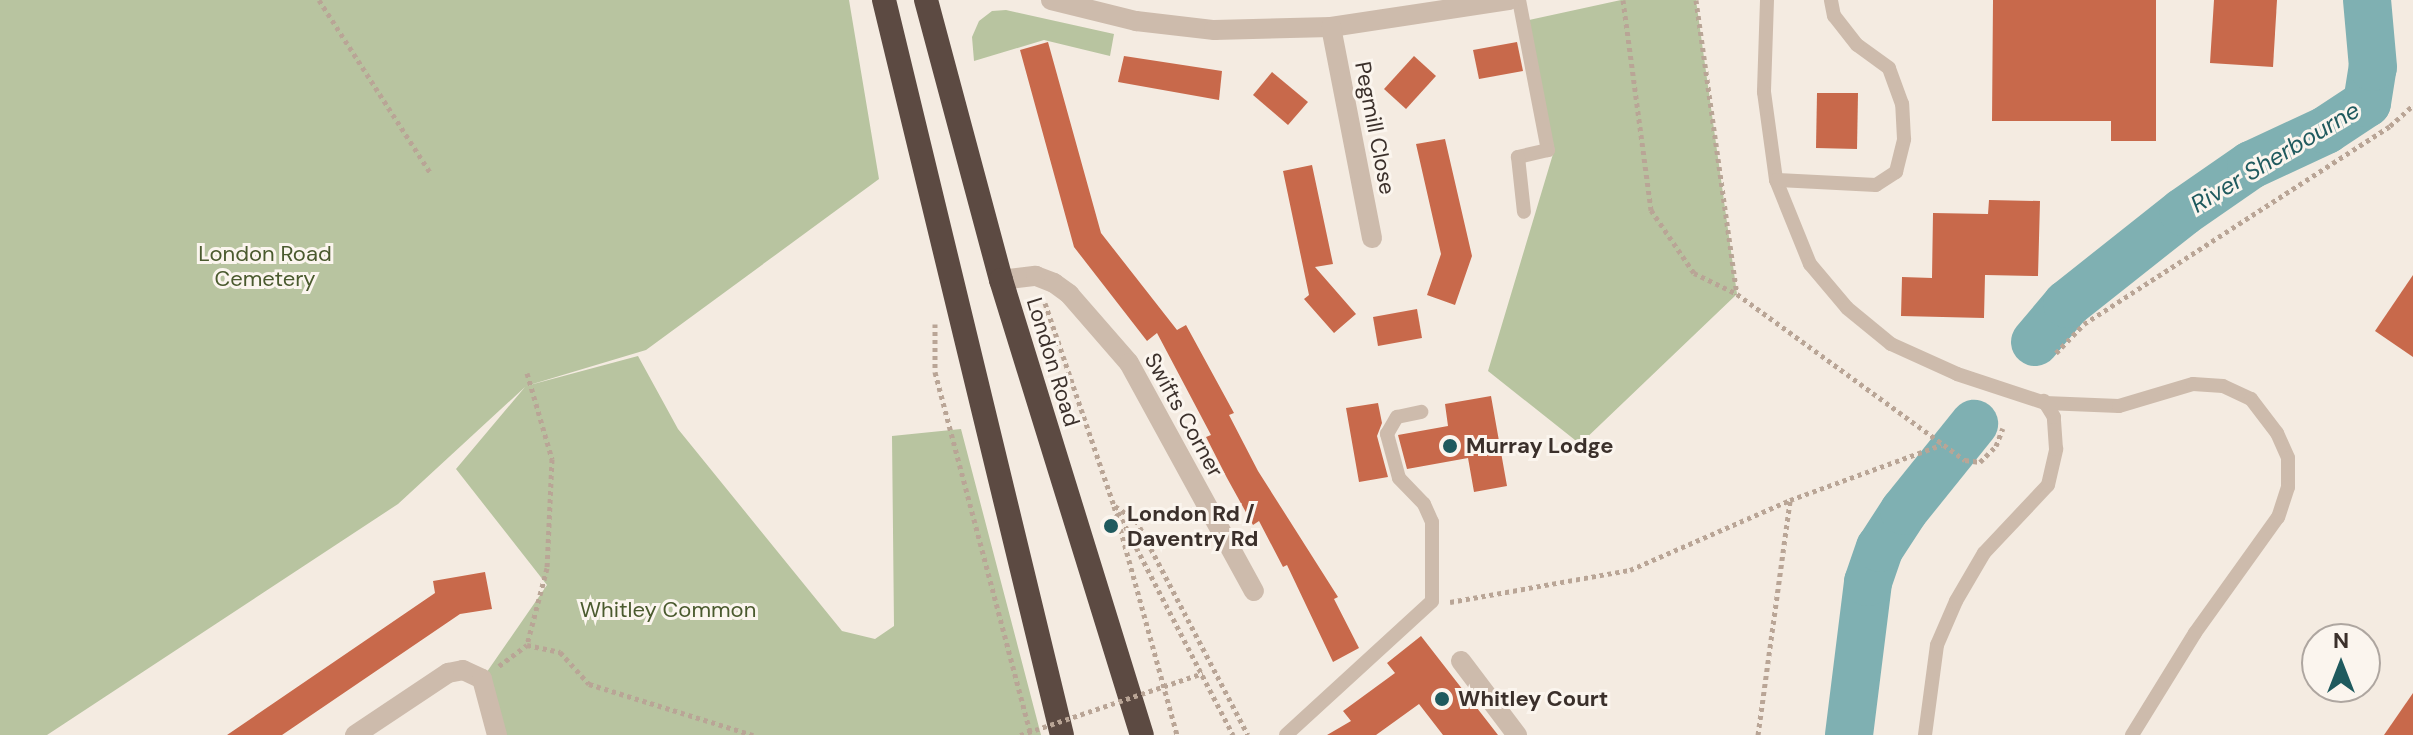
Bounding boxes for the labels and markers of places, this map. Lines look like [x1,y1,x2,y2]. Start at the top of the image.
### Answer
place label: Murray Lodge [1466,433,1614,459]
marker: Murray Lodge [1441,437,1459,455]
place label: London Rd / Daventry Rd [1127,500,1258,552]
marker: London Rd / Daventry Rd [1102,517,1120,535]
place label: Whitley Court [1458,686,1608,712]
marker: Whitley Court [1433,690,1451,708]

